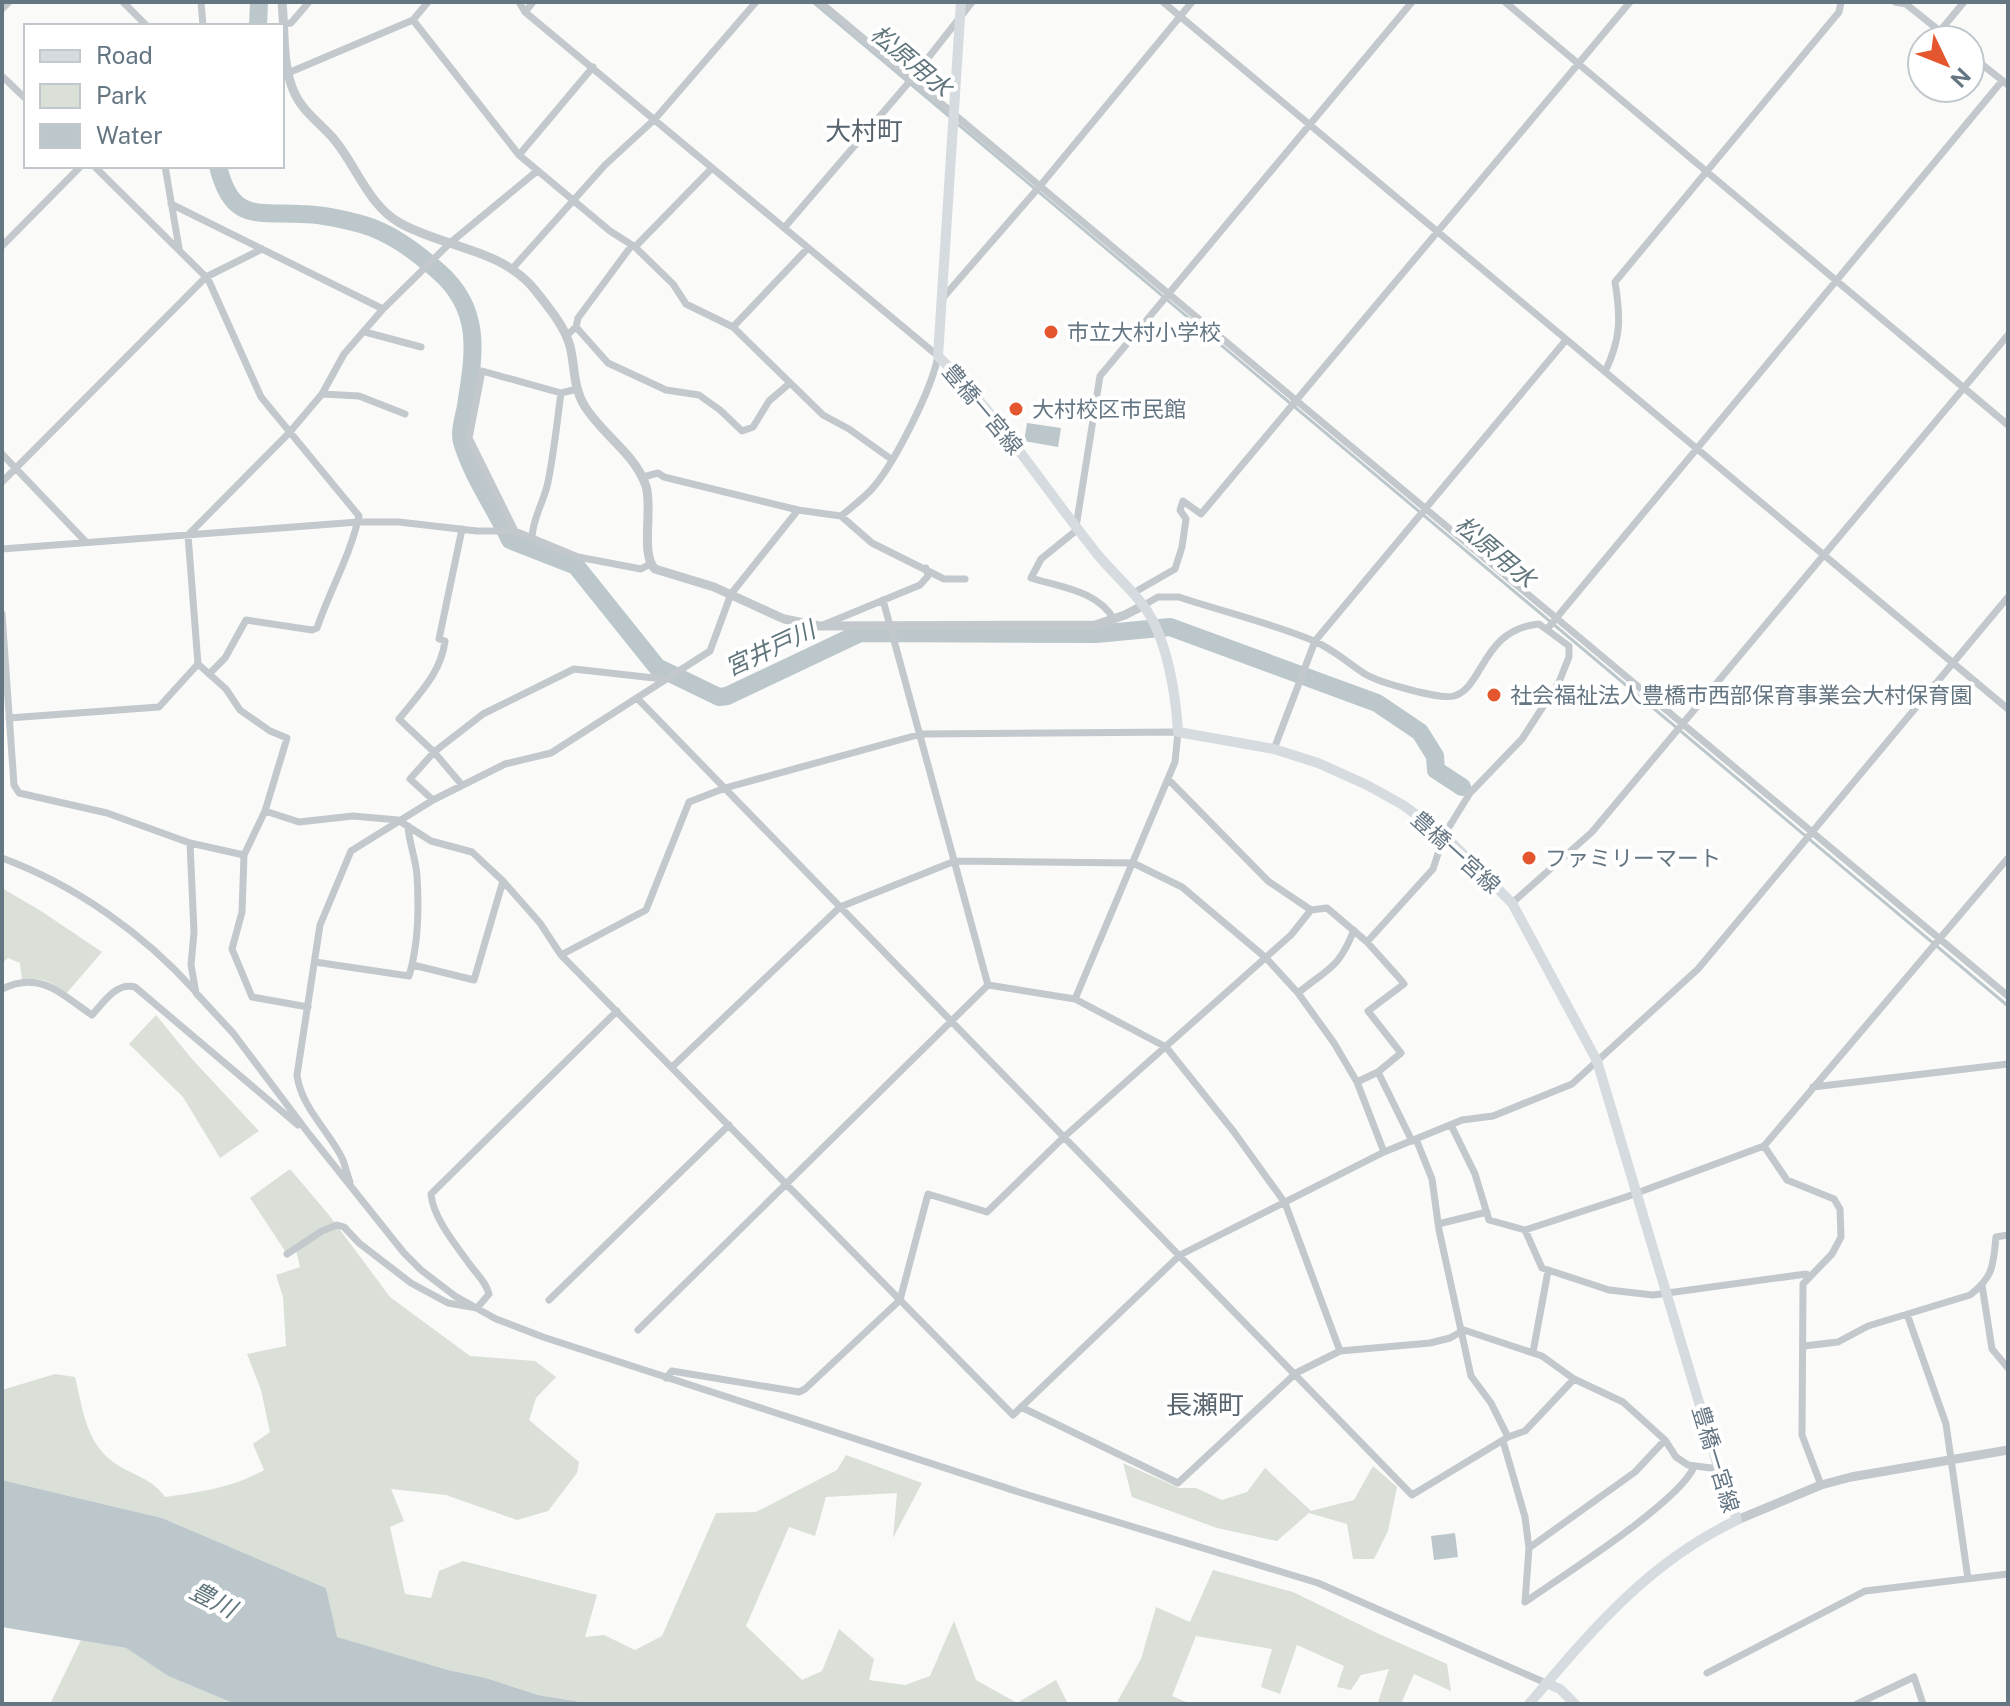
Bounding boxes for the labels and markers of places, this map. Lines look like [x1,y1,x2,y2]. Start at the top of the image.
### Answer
place label: 市立大村小学校 [1067,319,1221,345]
marker: 市立大村小学校 [1042,323,1060,341]
place label: 大村校区市民館 [1032,396,1186,422]
marker: 大村校区市民館 [1007,400,1025,418]
place label: 社会福祉法人豊橋市西部保育事業会大村保育園 [1510,682,1972,708]
marker: 社会福祉法人豊橋市西部保育事業会大村保育園 [1485,686,1503,704]
place label: ファミリーマート [1545,845,1721,871]
marker: ファミリーマート [1520,849,1538,867]

